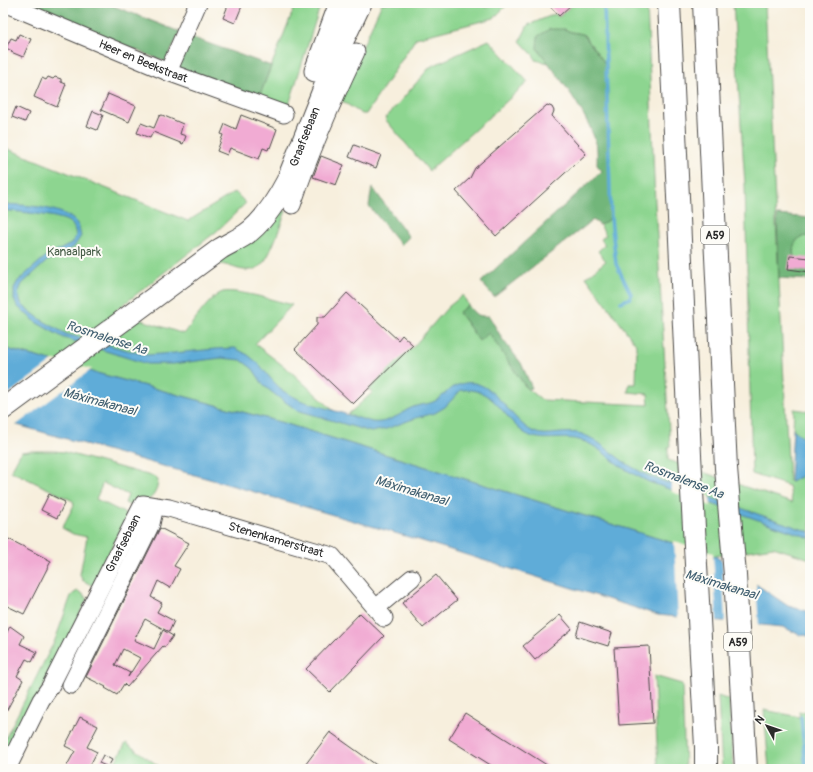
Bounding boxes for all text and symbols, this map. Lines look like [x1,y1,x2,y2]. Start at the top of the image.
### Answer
street label: Heer en Beekstraat [96,37,190,87]
street label: Graafsebaan [286,105,324,169]
road number: A59 [701,226,729,244]
park label: Kanaalpark [47,245,101,260]
water label: Rosmalense Aa [64,317,150,359]
water label: Máximakanaal [61,385,140,420]
water label: Rosmalense Aa [642,457,726,503]
water label: Máximakanaal [373,472,452,510]
street label: Graafsebaan [103,512,145,575]
street label: Stenenkamerstraat [227,519,326,561]
water label: Máximakanaal [683,566,762,604]
road number: A59 [724,633,752,651]
north arrow [747,706,787,746]
text: N [752,712,767,727]

